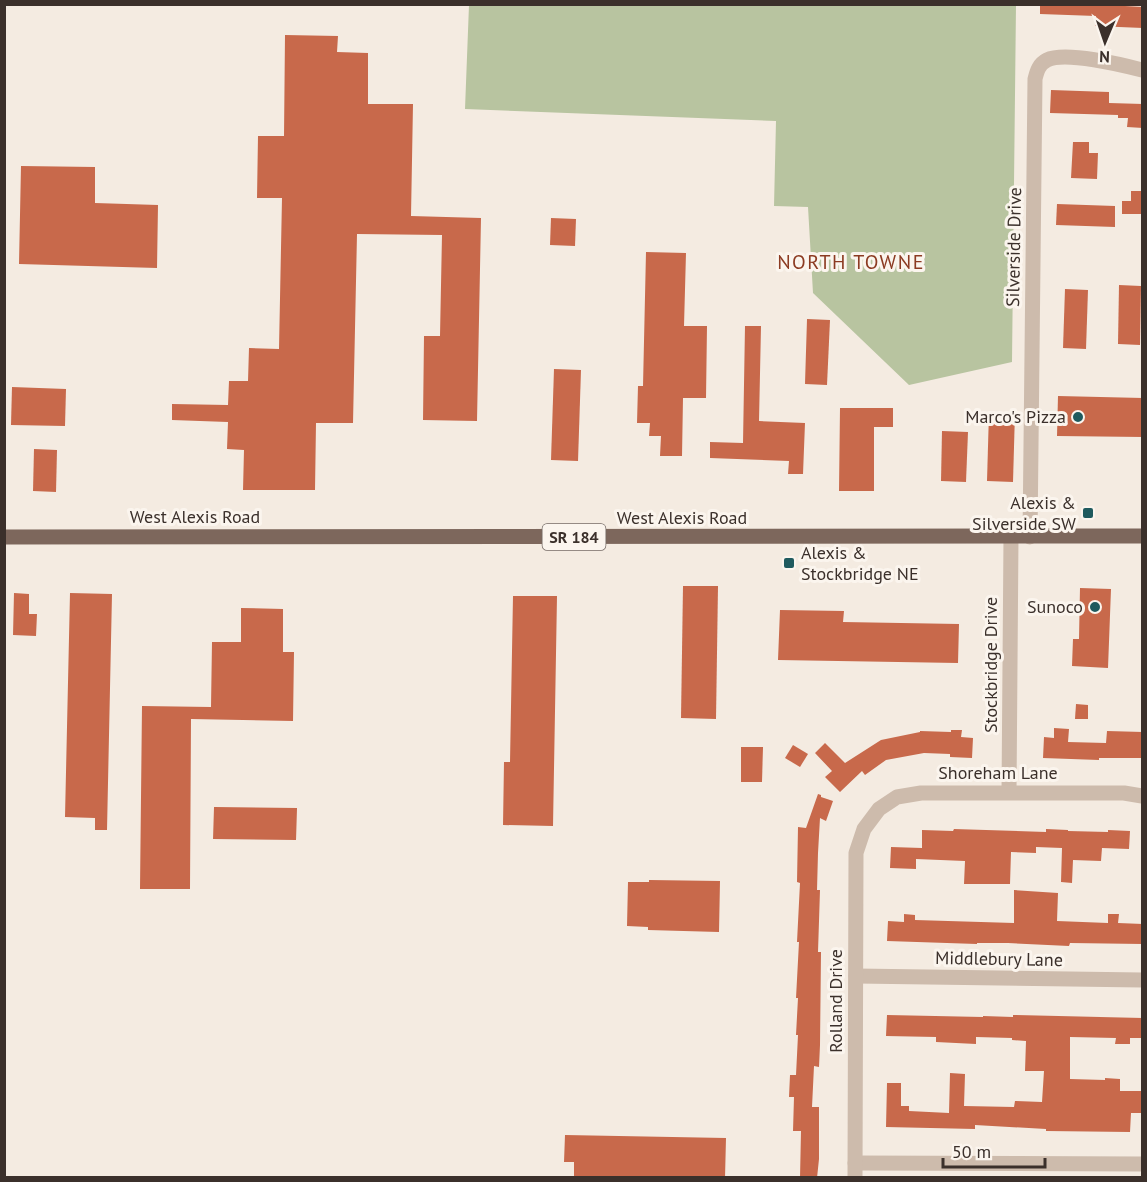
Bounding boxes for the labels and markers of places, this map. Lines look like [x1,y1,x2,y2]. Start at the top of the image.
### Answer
place label: Marco's Pizza [965,405,1066,428]
marker: Marco's Pizza [1071,410,1085,424]
place label: Alexis & Silverside SW [972,491,1076,535]
marker: Alexis & Silverside SW [1081,506,1095,520]
place label: Alexis & Stockbridge NE [801,541,919,585]
marker: Alexis & Stockbridge NE [782,556,796,570]
place label: Sunoco [1027,595,1083,618]
marker: Sunoco [1088,600,1102,614]

